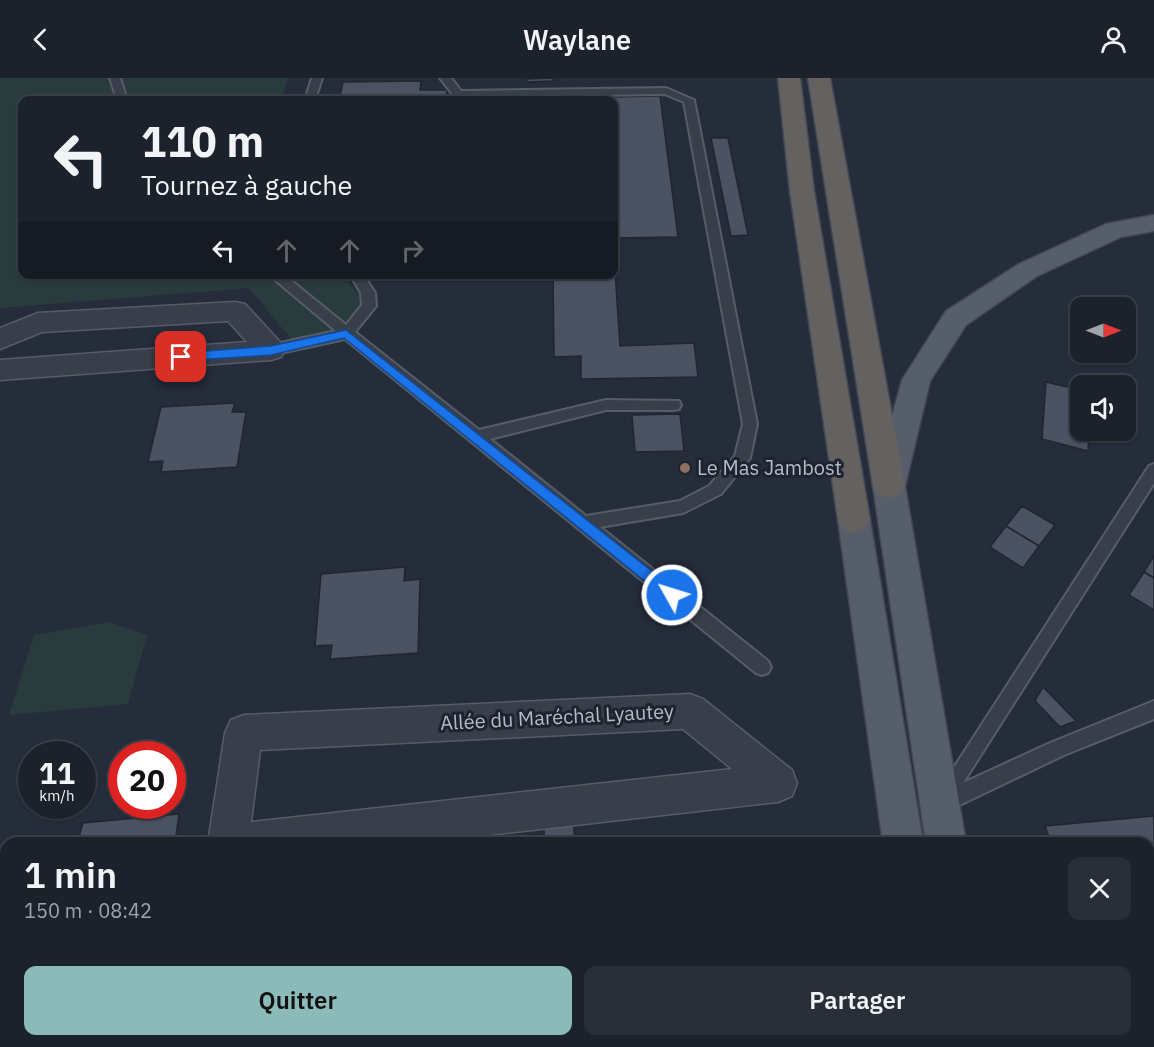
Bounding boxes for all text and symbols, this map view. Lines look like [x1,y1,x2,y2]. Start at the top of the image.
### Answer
text: Waylane [523,22,631,57]
icon: back [24,23,57,56]
icon: person [1097,23,1130,56]
text: 110 m [141,114,264,169]
icon: left [42,120,120,198]
text: Tournez à gauche [141,167,352,202]
icon: left [207,234,240,267]
icon: ahead [270,234,303,267]
icon: ahead [333,234,366,267]
icon: right [396,234,429,267]
north arrow [1070,297,1136,363]
map controls [1070,297,1136,441]
pin [155,331,206,382]
icon: arrive [164,340,197,373]
button: sound [1070,375,1136,441]
place label: Le Mas Jambost [697,454,842,481]
marker: Le Mas Jambost [678,461,692,475]
position arrow [640,563,704,627]
street label: Allée du Maréchal Lyautey [439,697,675,736]
speed limit sign: 20 [108,741,186,819]
text: 11 [39,753,75,792]
text: km/h [39,786,75,805]
text: 1 min [24,851,117,898]
button: close [1068,857,1131,920]
text: 150 m · 08:42 [24,897,152,924]
button: Quitter [24,966,572,1035]
button: Partager [584,966,1131,1035]

